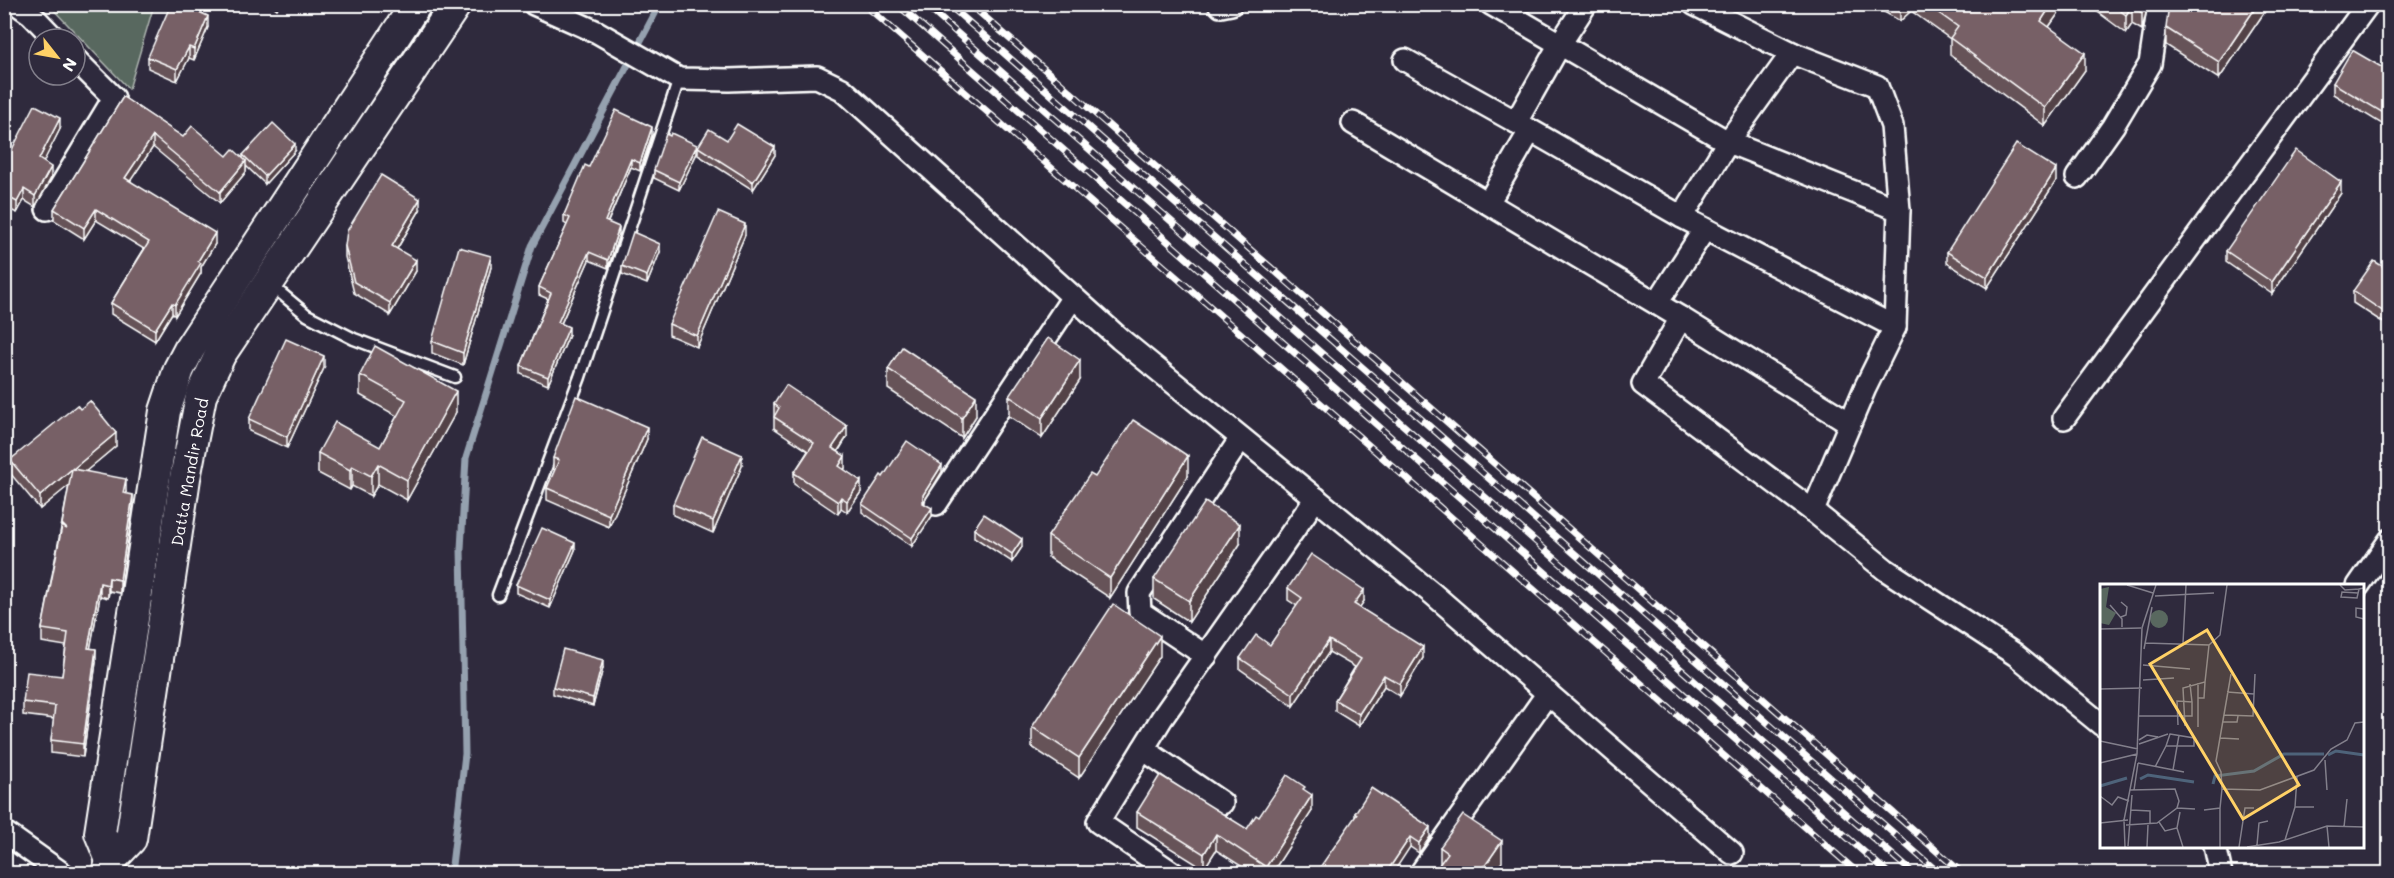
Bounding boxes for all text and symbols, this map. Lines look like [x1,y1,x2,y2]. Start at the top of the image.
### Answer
north arrow [27,27,87,87]
text: N [58,54,82,76]
street label: Datta Mandir Road [166,396,212,548]
inset map [2100,584,2364,848]

